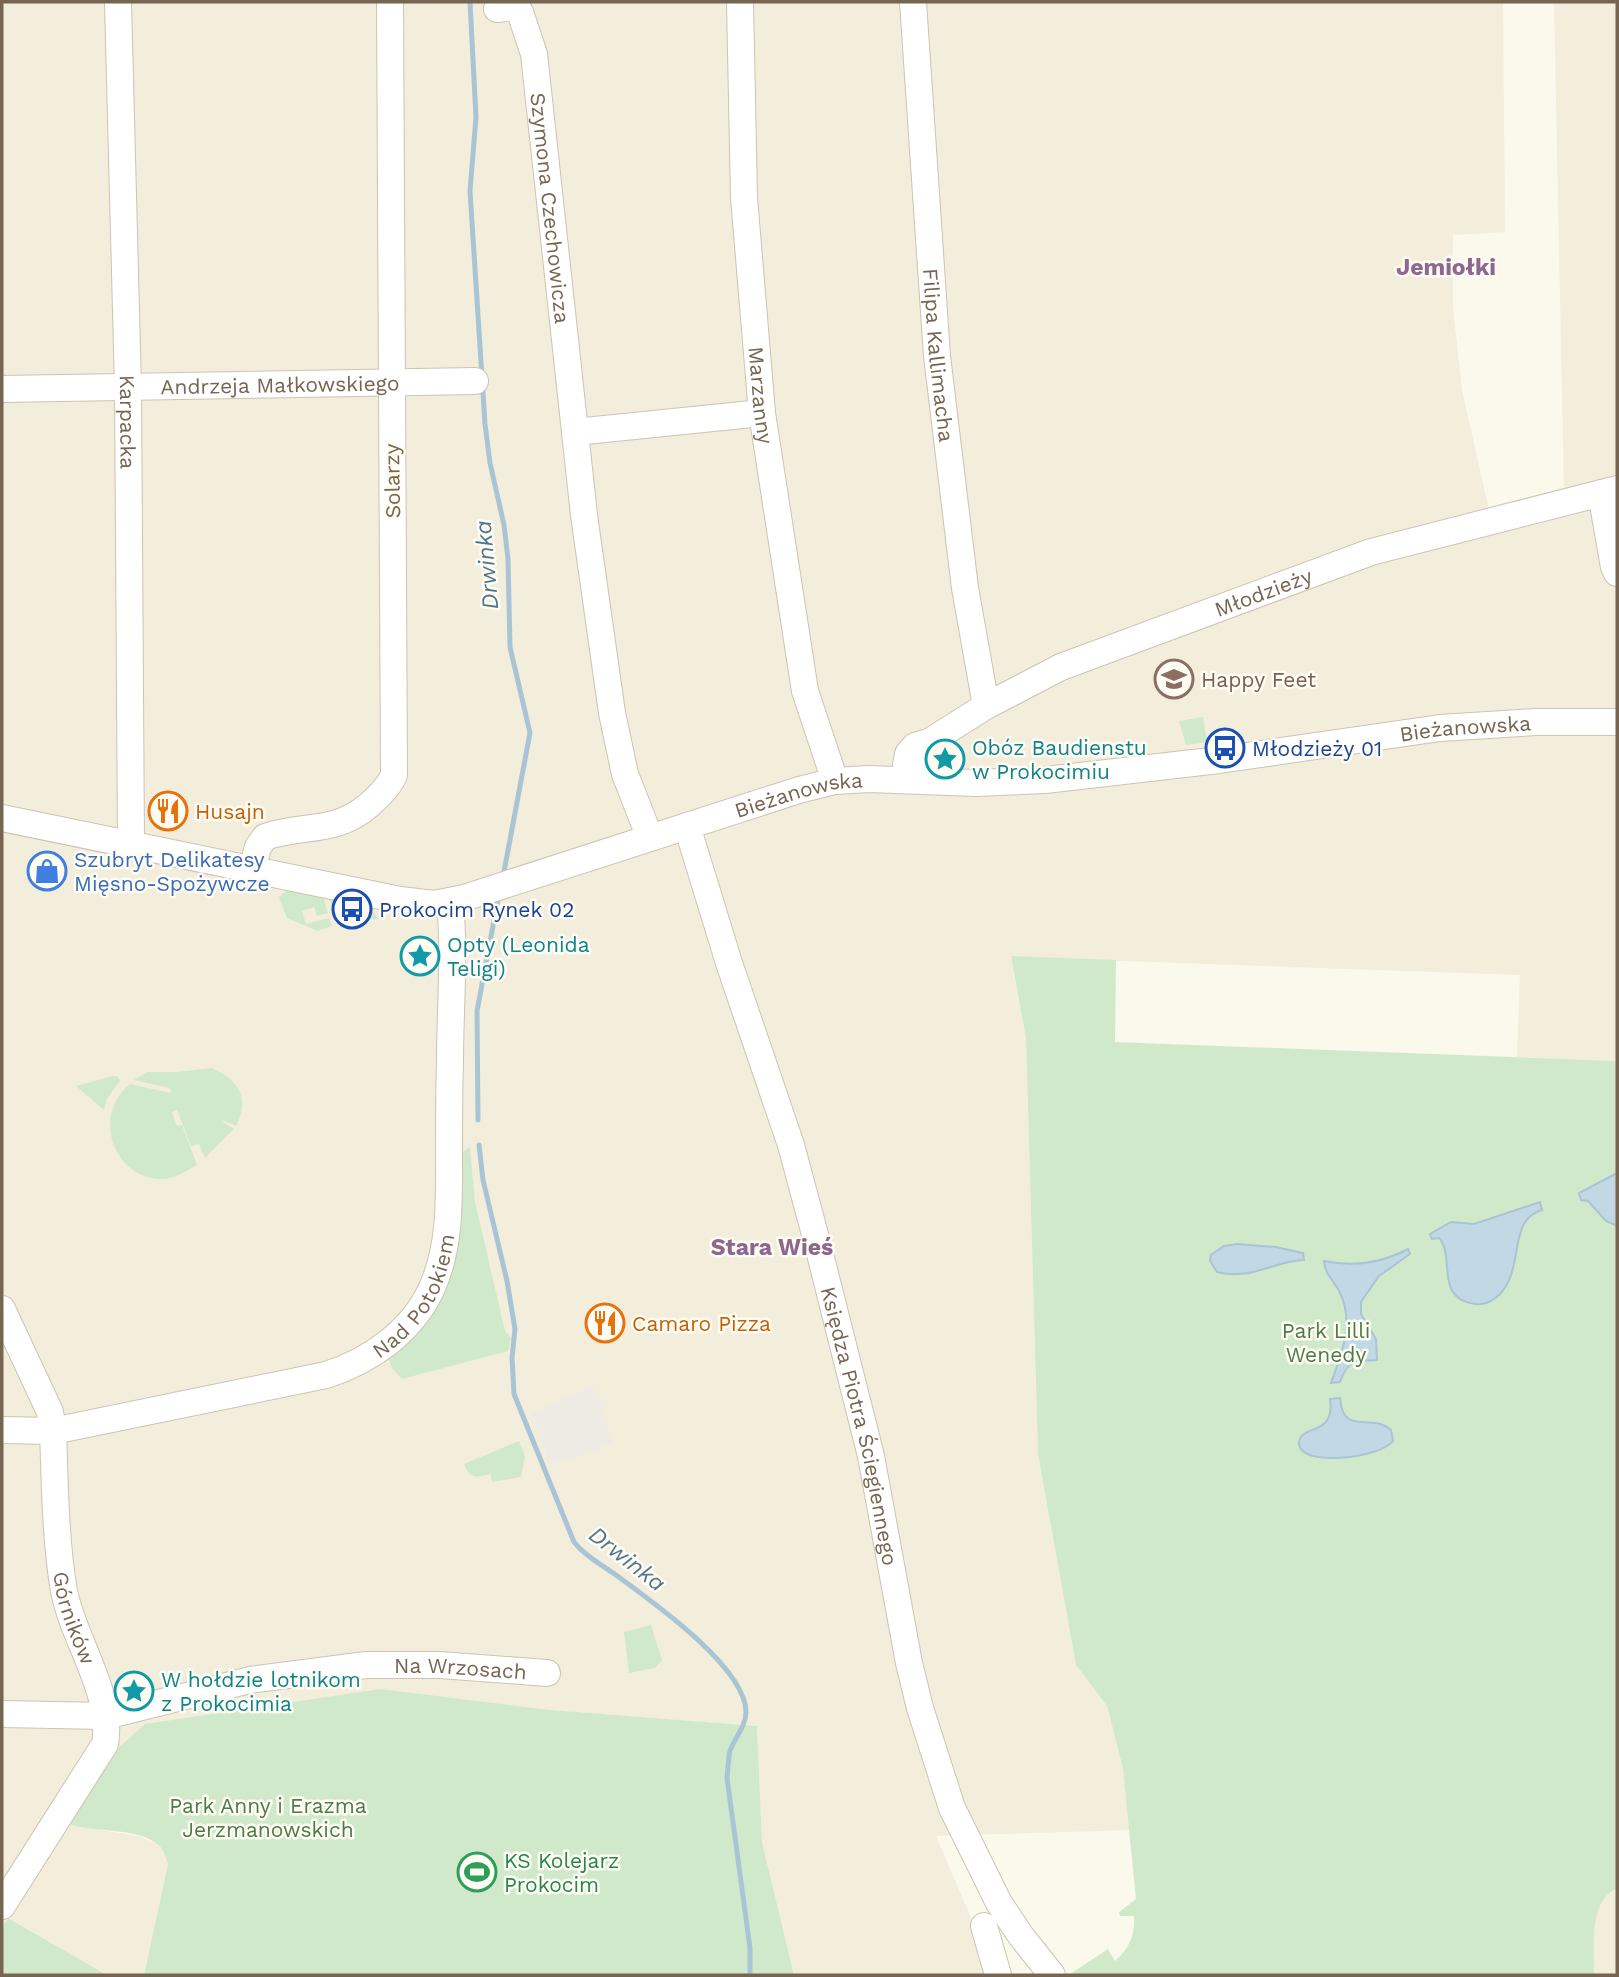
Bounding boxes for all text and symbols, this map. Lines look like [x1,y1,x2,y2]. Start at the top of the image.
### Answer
street label: Szymona Czechowicza [526,91,576,325]
district label: Jemiołki [1396,254,1496,281]
street label: Filipa Kallimacha [919,267,960,443]
street label: Marzanny [744,345,779,446]
street label: Andrzeja Małkowskiego [160,370,400,399]
street label: Karpacka [115,374,141,469]
street label: Solarzy [379,443,405,519]
water label: Drwinka [470,519,504,611]
street label: Młodzieży [1211,562,1316,622]
school or university icon: Happy Feet [1153,658,1195,700]
place label: Happy Feet [1201,667,1316,692]
street label: Bieżanowska [1398,710,1532,746]
bus stop icon: Młodzieży 01 [1204,727,1246,769]
place label: Obóz Baudienstu w Prokocimiu [972,735,1147,784]
place label: Młodzieży 01 [1252,736,1382,761]
place icon: Obóz Baudienstu w Prokocimiu [924,738,966,780]
street label: Bieżanowska [731,767,863,822]
restaurant icon: Husajn [147,790,189,832]
place label: Husajn [195,799,265,824]
place label: Szubryt Delikatesy Mięsno-Spożywcze [74,847,270,896]
shop icon: Szubryt Delikatesy Mięsno-Spożywcze [26,850,68,892]
bus stop icon: Prokocim Rynek 02 [331,888,373,930]
place label: Prokocim Rynek 02 [379,897,574,922]
place label: Opty (Leonida Teligi) [447,932,590,981]
place icon: Opty (Leonida Teligi) [399,935,441,977]
street label: Nad Potokiem [367,1232,459,1363]
district label: Stara Wieś [711,1234,833,1261]
street label: Księdza Piotra Ściegiennego [816,1284,903,1567]
restaurant icon: Camaro Pizza [584,1302,626,1344]
place label: Camaro Pizza [632,1311,771,1336]
park label: Park Lilli Wenedy [1282,1318,1370,1367]
water label: Drwinka [583,1521,671,1597]
street label: Górników [49,1570,101,1668]
street label: Na Wrzosach [394,1653,528,1684]
place label: W hołdzie lotnikom z Prokocimia [161,1667,361,1716]
place icon: W hołdzie lotnikom z Prokocimia [113,1670,155,1712]
park label: Park Anny i Erazma Jerzmanowskich [169,1793,367,1842]
place label: KS Kolejarz Prokocim [504,1848,619,1897]
sports icon: KS Kolejarz Prokocim [456,1851,498,1893]

